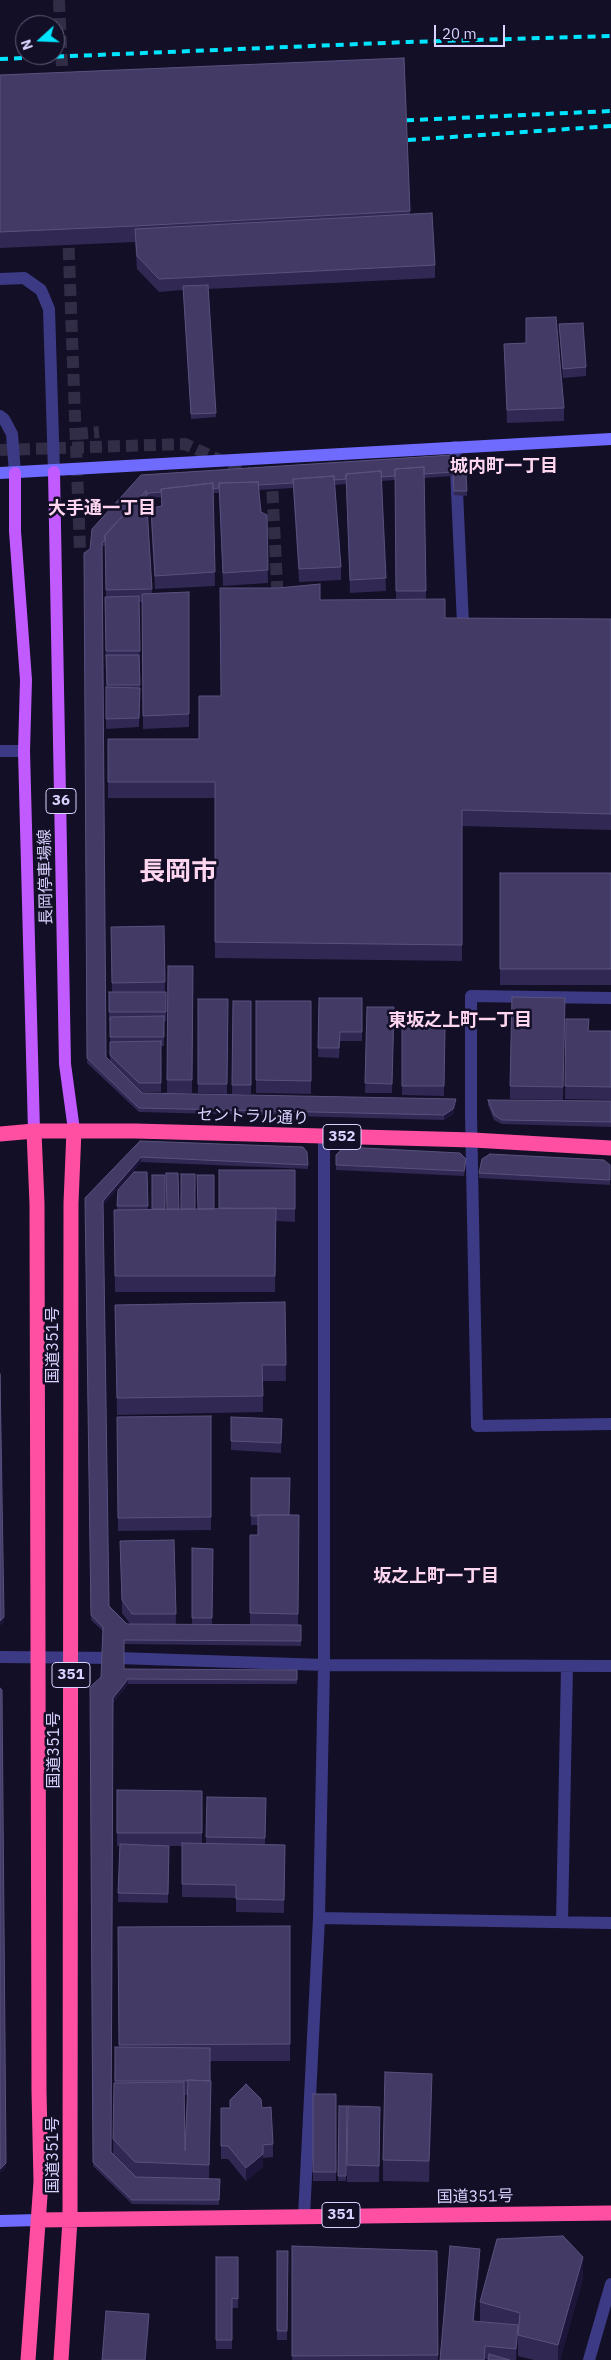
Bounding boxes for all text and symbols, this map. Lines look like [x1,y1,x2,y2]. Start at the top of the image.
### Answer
north arrow [15,15,65,65]
scale bar [436,15,507,47]
text: 20 m [442,24,477,43]
text: N [17,37,37,53]
district label: 城内町一丁目 [450,456,558,478]
district label: 大手通一丁目 [48,498,156,520]
road number: 36 [46,788,76,814]
street label: 長岡停車場線 [36,829,56,925]
district label: 長岡市 [139,856,217,888]
district label: 東坂之上町一丁目 [388,1010,532,1032]
street label: セントラル通り [197,1105,309,1129]
road number: 352 [323,1124,361,1150]
street label: 国道351号 [43,1307,63,1383]
district label: 坂之上町一丁目 [373,1566,499,1588]
road number: 351 [52,1662,90,1688]
street label: 国道351号 [44,1712,64,1788]
street label: 国道351号 [43,2117,63,2193]
street label: 国道351号 [436,2187,514,2207]
road number: 351 [322,2202,360,2228]

